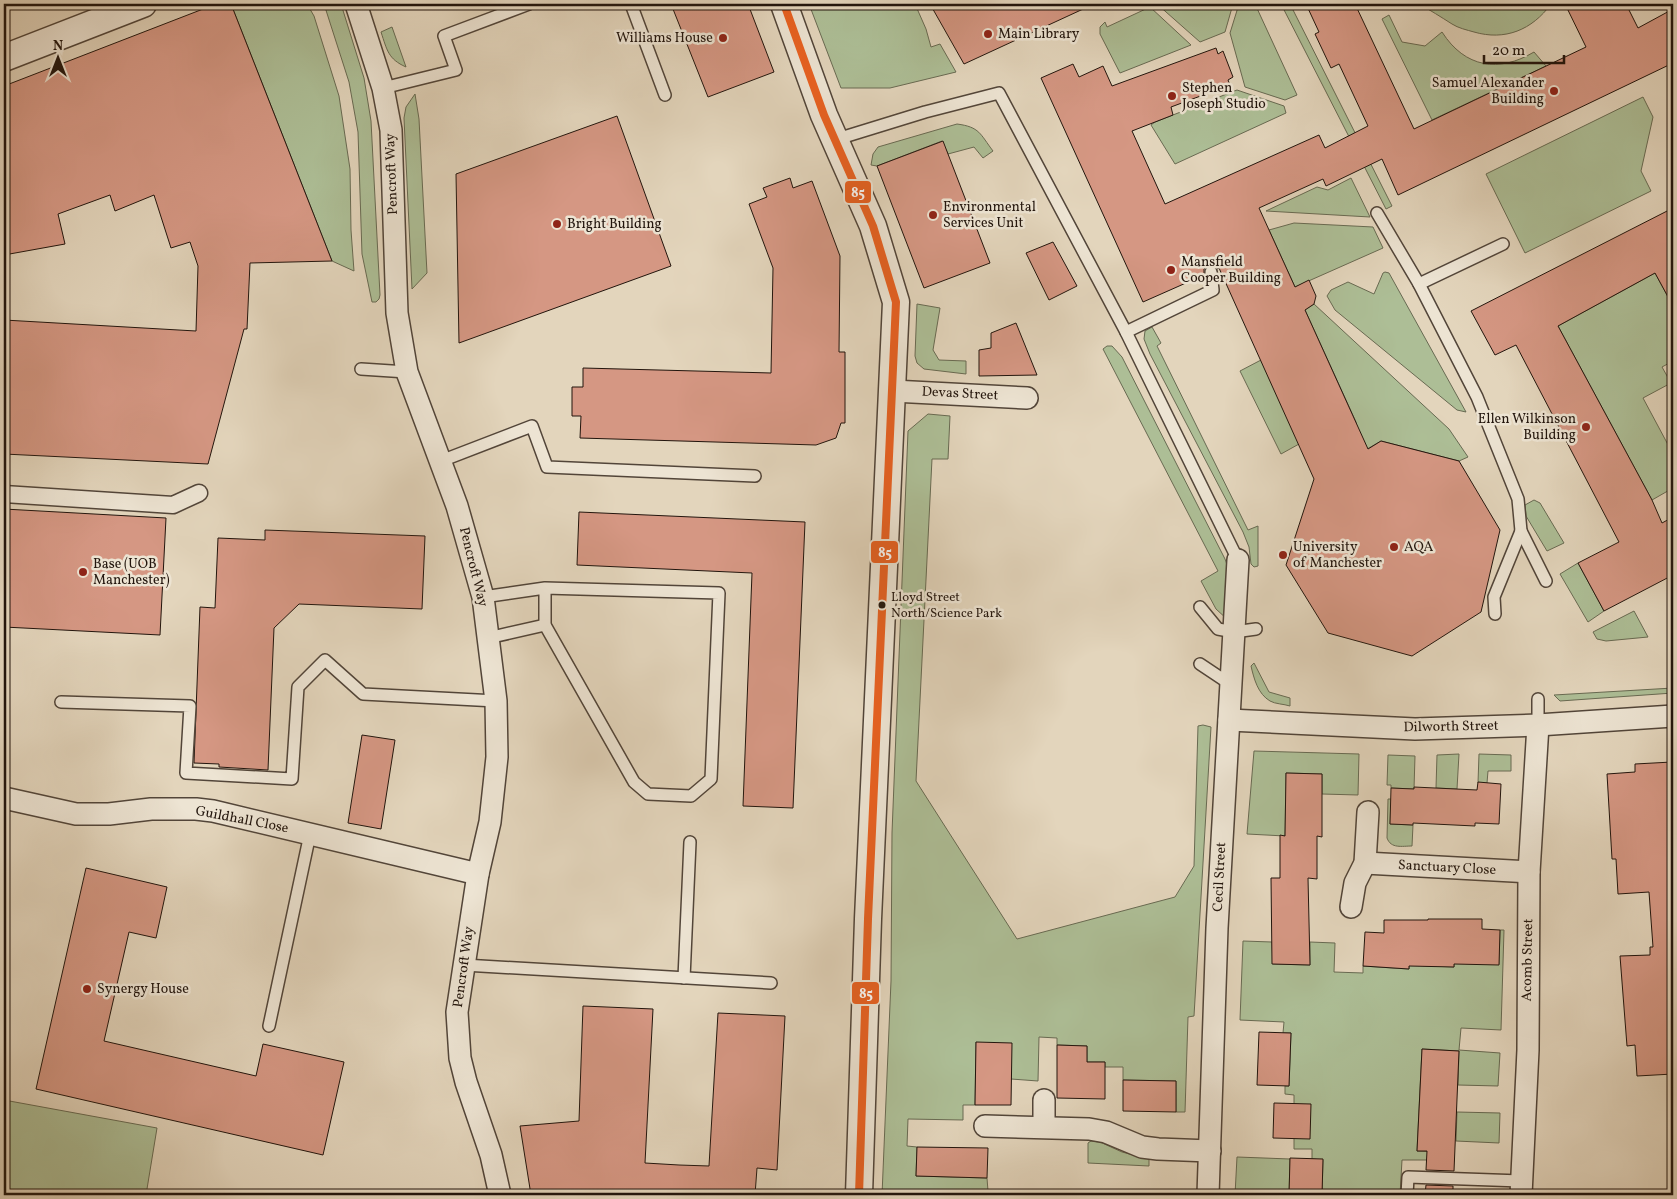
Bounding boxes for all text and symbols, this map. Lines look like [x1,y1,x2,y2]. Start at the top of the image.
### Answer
place label: Main Library [998,25,1080,44]
marker: Main Library [982,28,994,40]
place label: Williams House [616,29,713,48]
north arrow [32,32,82,82]
marker: Williams House [717,32,729,44]
scale bar [1484,32,1564,64]
text: N [53,37,63,56]
text: 20 m [1492,41,1525,62]
place label: Samuel Alexander Building [1432,74,1544,109]
place label: Stephen Joseph Studio [1182,79,1266,114]
marker: Samuel Alexander Building [1548,85,1560,97]
marker: Stephen Joseph Studio [1166,90,1178,102]
street label: Pencroft Way [381,132,403,215]
line badge: 85 [844,180,872,204]
text: 85 [851,184,865,203]
place label: Environmental Services Unit [943,198,1036,233]
marker: Environmental Services Unit [927,209,939,221]
place label: Bright Building [567,215,662,234]
marker: Bright Building [551,218,563,230]
place label: Mansfield Cooper Building [1181,253,1281,288]
marker: Mansfield Cooper Building [1165,264,1177,276]
street label: Devas Street [921,383,999,405]
place label: Ellen Wilkinson Building [1478,410,1576,445]
marker: Ellen Wilkinson Building [1580,421,1592,433]
street label: Pencroft Way [454,525,492,609]
place label: University of Manchester [1293,538,1382,573]
place label: AQA [1404,538,1434,557]
line badge: 85 [870,540,899,564]
marker: AQA [1388,541,1400,553]
text: 85 [878,544,892,563]
marker: University of Manchester [1277,549,1289,561]
place label: Base (UOB Manchester) [93,555,170,590]
marker: Base (UOB Manchester) [77,566,89,578]
place label: Lloyd Street North/Science Park [891,589,1002,623]
marker: Lloyd Street North/Science Park [877,600,887,610]
street label: Dilworth Street [1403,717,1499,737]
street label: Guildhall Close [194,802,290,838]
street label: Cecil Street [1209,842,1231,912]
street label: Sanctuary Close [1397,856,1497,880]
street label: Acomb Street [1518,918,1538,1002]
street label: Pencroft Way [449,925,479,1009]
place label: Synergy House [97,980,189,999]
line badge: 85 [851,981,880,1005]
marker: Synergy House [81,983,93,995]
text: 85 [859,985,873,1004]

